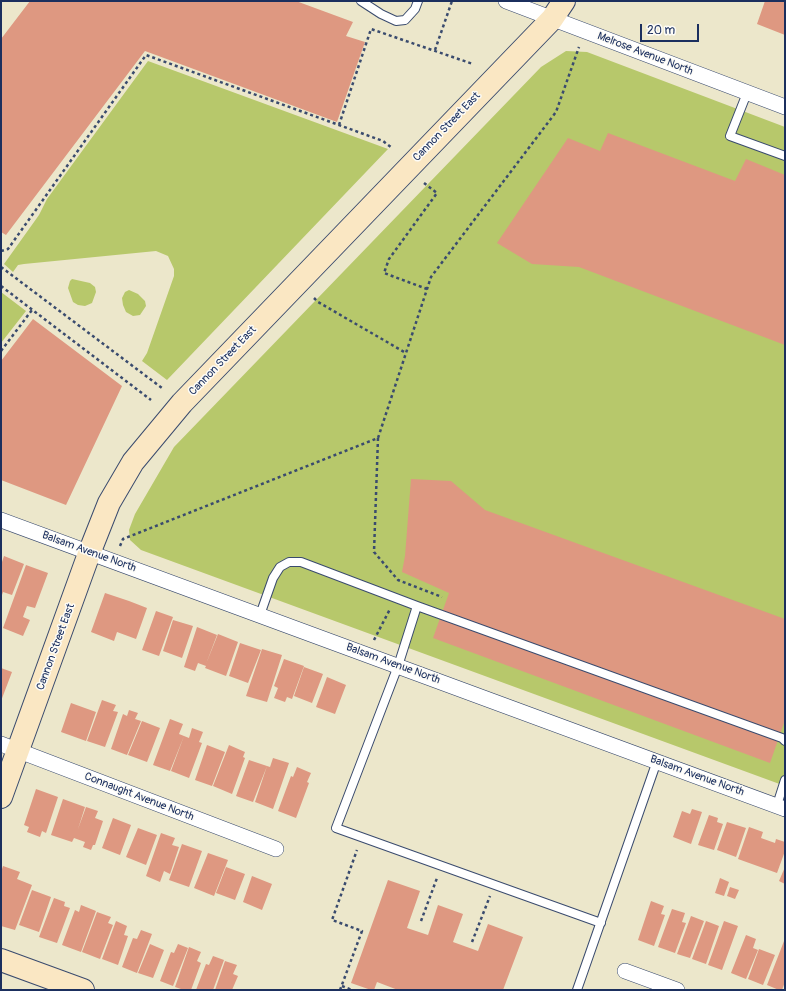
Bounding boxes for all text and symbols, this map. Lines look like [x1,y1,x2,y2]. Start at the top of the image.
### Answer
scale bar [642,16,701,42]
text: 20 m [647,23,675,38]
street label: Melrose Avenue North [595,30,695,78]
street label: Cannon Street East [411,90,483,164]
street label: Cannon Street East [187,324,259,398]
street label: Balsam Avenue North [40,529,138,575]
street label: Cannon Street East [34,602,78,692]
street label: Balsam Avenue North [344,641,442,687]
street label: Balsam Avenue North [648,753,746,799]
street label: Connaught Avenue North [82,770,196,824]

